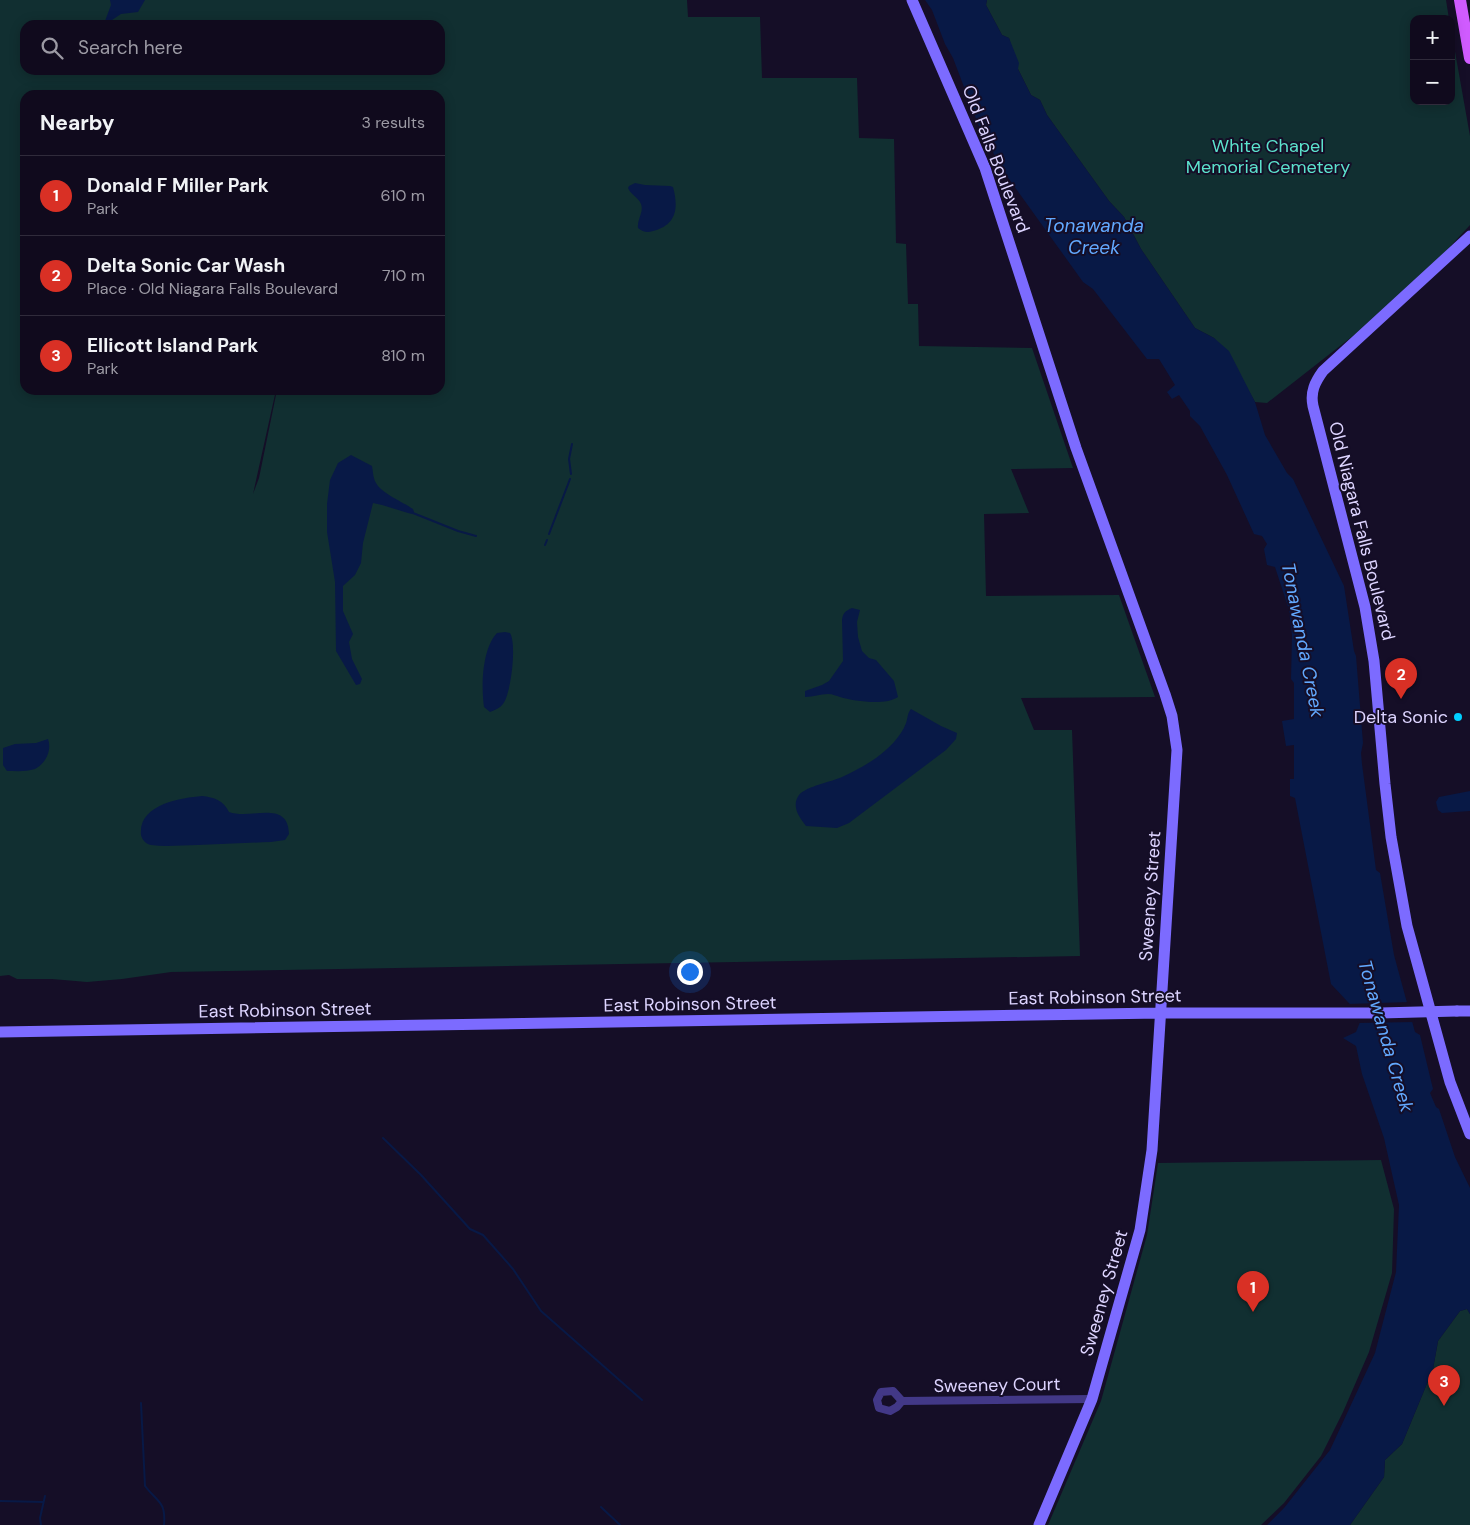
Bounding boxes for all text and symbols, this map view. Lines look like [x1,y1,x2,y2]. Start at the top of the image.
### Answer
map controls [1410,15,1455,105]
button: + [1410,15,1455,60]
search box [20,20,445,75]
icon: search [38,34,66,62]
text: Search here [78,35,183,60]
button: − [1410,60,1455,105]
street label: Old Falls Boulevard [957,81,1035,237]
text: Nearby [40,109,114,137]
text: 3 results [362,112,425,133]
park label: White Chapel Memorial Cemetery [1186,134,1350,179]
text: Donald F Miller Park [87,173,269,198]
text: 1 [53,185,59,206]
text: 610 m [381,185,425,206]
text: Park [87,198,119,219]
water label: Tonawanda Creek [1044,213,1144,260]
text: Delta Sonic Car Wash [87,253,285,278]
text: 2 [51,265,61,286]
text: 710 m [382,265,425,286]
text: Place · Old Niagara Falls Boulevard [87,278,338,299]
text: Ellicott Island Park [87,333,258,358]
text: 3 [51,345,61,366]
text: 810 m [381,345,425,366]
text: Park [87,358,119,379]
street label: Old Niagara Falls Boulevard [1323,419,1401,643]
water label: Tonawanda Creek [1276,560,1330,720]
pin: 2 [1385,658,1417,699]
place label: Delta Sonic [1354,705,1448,729]
marker: Delta Sonic [1452,711,1464,723]
street label: Sweeney Street [1133,830,1167,962]
water label: Tonawanda Creek [1352,957,1420,1115]
your location [677,959,703,985]
street label: East Robinson Street [1008,983,1182,1011]
street label: East Robinson Street [603,990,777,1018]
street label: East Robinson Street [198,996,372,1024]
street label: Sweeney Street [1075,1227,1133,1359]
pin: 1 [1237,1271,1269,1312]
pin: 3 [1428,1365,1460,1406]
street label: Sweeney Court [933,1372,1061,1398]

